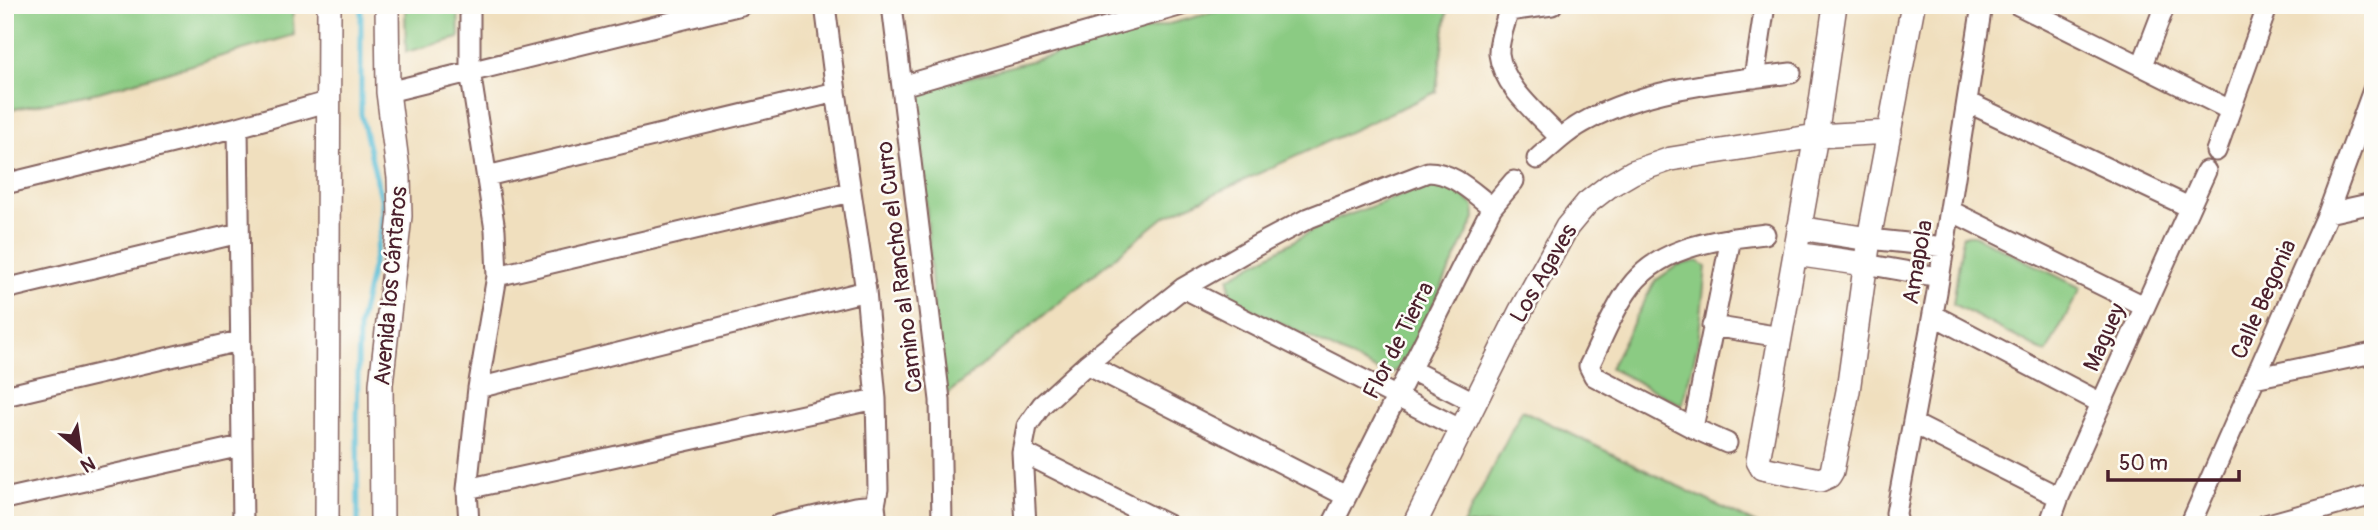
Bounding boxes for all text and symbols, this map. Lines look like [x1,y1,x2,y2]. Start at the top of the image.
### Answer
street label: Camino al Rancho el Curro [870,140,929,394]
street label: Avenida los Cántaros [367,185,414,387]
street label: Los Agaves [1503,218,1583,328]
street label: Amapola [1896,218,1939,306]
street label: Calle Begonia [2224,235,2303,364]
street label: Flor de Tierra [1356,277,1440,404]
street label: Maguey [2077,298,2132,376]
north arrow [46,414,116,484]
scale bar [2108,439,2240,483]
text: N [76,450,99,478]
text: 50 m [2119,450,2168,477]

